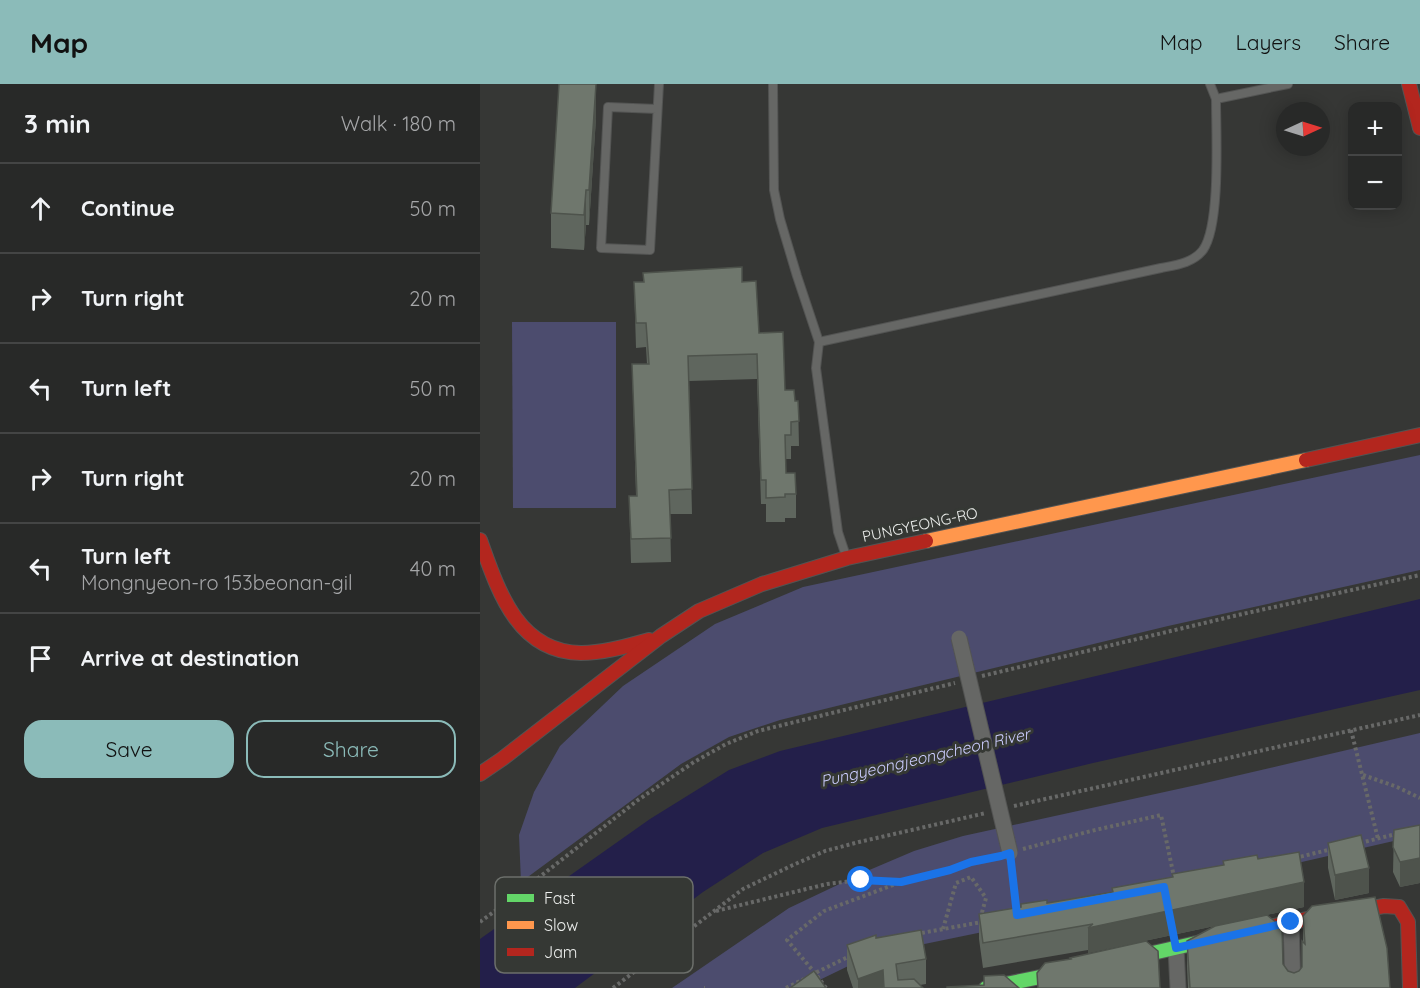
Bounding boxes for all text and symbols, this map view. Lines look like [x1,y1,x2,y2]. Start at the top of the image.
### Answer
text: Map [30,25,88,60]
text: Map [1160,29,1203,55]
text: Layers [1236,29,1301,55]
text: Share [1334,29,1390,55]
north arrow [1276,102,1330,156]
map controls [1348,102,1402,210]
button: + [1348,102,1402,156]
text: 3 min [24,107,91,140]
text: Walk · 180 m [341,111,456,136]
button: − [1348,156,1402,210]
icon: ahead [24,192,57,225]
text: Continue [81,194,175,222]
text: 50 m [410,196,456,221]
icon: right [24,282,57,315]
text: Turn right [81,284,185,312]
text: 20 m [409,286,456,311]
icon: left [24,372,57,405]
text: Turn left [81,374,171,402]
text: 50 m [410,376,456,401]
icon: right [24,462,57,495]
text: Turn right [81,464,185,492]
text: 20 m [409,466,456,491]
street label: PUNGYEONG-RO [860,503,979,546]
text: Turn left [81,542,171,570]
icon: left [24,552,57,585]
text: 40 m [410,556,456,581]
text: Mongnyeon-ro 153beonan-gil [81,570,353,595]
icon: arrive [24,642,57,675]
text: Arrive at destination [81,644,299,672]
button: Save [24,720,234,778]
button: Share [246,720,456,778]
water label: Pungyeongjeongcheon River [818,723,1033,791]
route start [847,866,873,892]
legend [495,877,693,973]
text: Fast [544,888,575,908]
route end [1277,908,1303,934]
text: Slow [544,915,578,935]
text: Jam [544,942,577,962]

